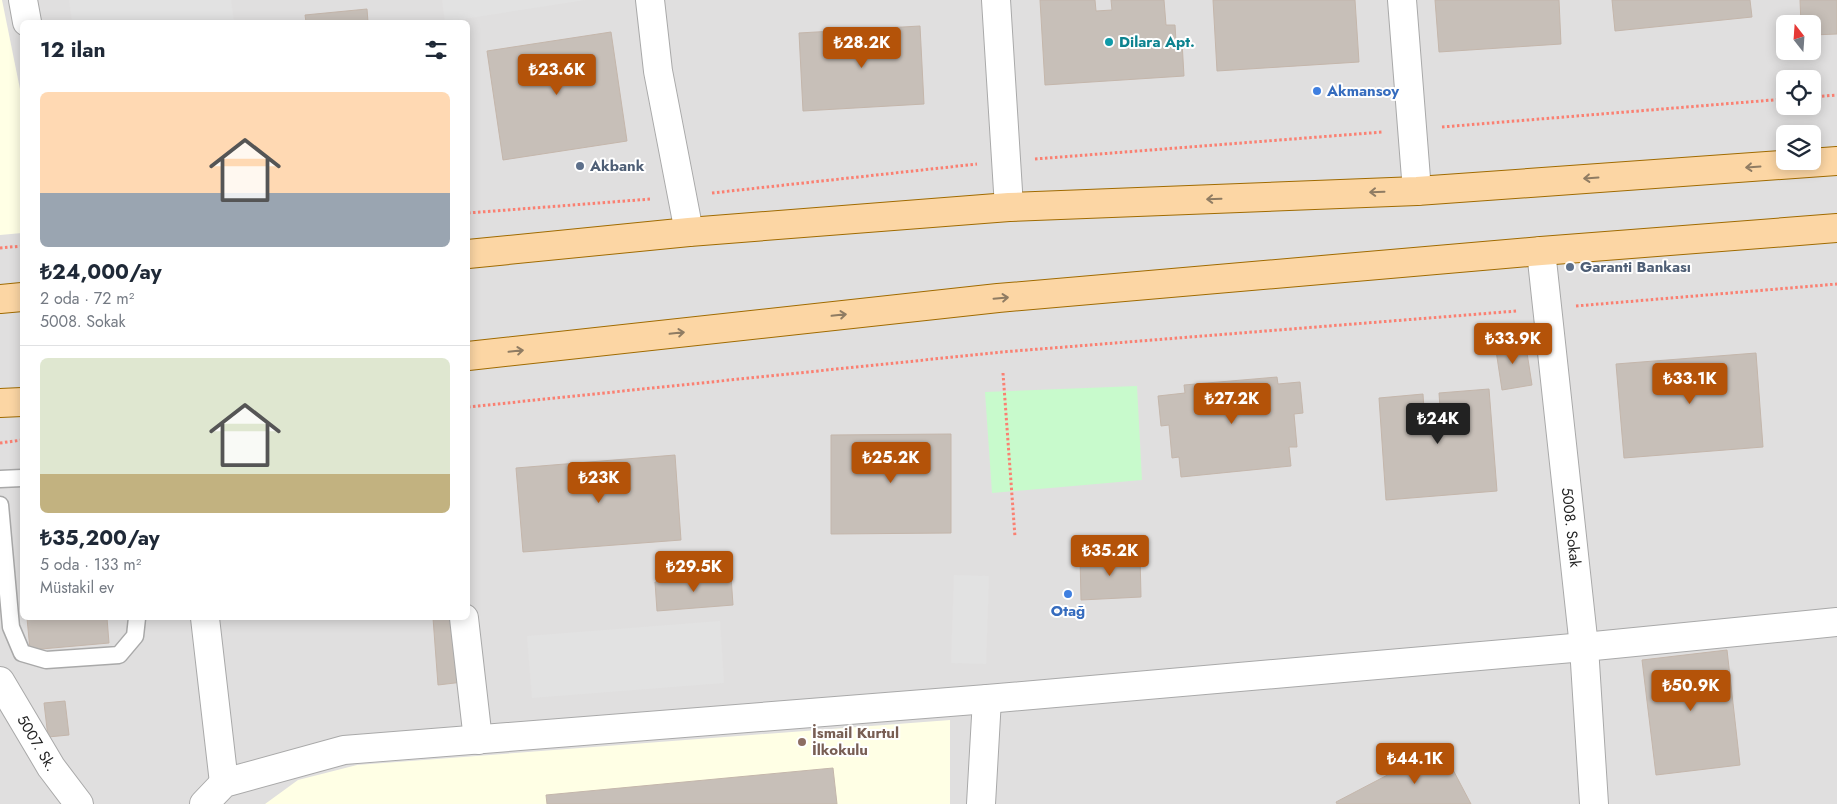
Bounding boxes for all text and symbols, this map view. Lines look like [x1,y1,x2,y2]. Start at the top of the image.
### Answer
north arrow [1776,15,1821,60]
map controls [1776,15,1821,170]
pin: ₺28.2K [821,27,903,69]
text: ₺28.2K [834,31,890,54]
place label: Dilara Apt. [1119,31,1195,53]
text: 12 ilan [40,35,106,65]
icon: filters [422,36,450,64]
marker: Dilara Apt. [1103,36,1115,48]
pin: ₺23.6K [516,54,598,96]
text: ₺23.6K [529,58,585,81]
button: locate [1776,70,1821,115]
place label: Akmansoy [1326,80,1399,102]
marker: Akmansoy [1311,85,1323,97]
icon: home [200,125,290,215]
button: layers [1776,125,1821,170]
place label: Akbank [589,155,645,177]
marker: Akbank [574,160,586,172]
one-way arrow [1746,162,1762,171]
one-way arrow [1584,174,1600,183]
one-way arrow [1369,188,1385,197]
one-way arrow [1207,194,1223,204]
place label: Garanti Bankası [1580,256,1691,278]
text: ₺24,000/ay [40,257,162,287]
marker: Garanti Bankası [1564,261,1576,273]
text: 2 oda · 72 m² [40,287,134,310]
one-way arrow [992,293,1008,302]
text: 5008. Sokak [40,310,126,333]
one-way arrow [831,310,847,320]
pin: ₺33.9K [1472,322,1554,365]
text: ₺33.9K [1485,327,1541,350]
one-way arrow [669,328,685,338]
one-way arrow [508,346,524,356]
pin: ₺33.1K [1649,362,1731,405]
text: ₺33.1K [1663,367,1717,390]
pin: ₺27.2K [1191,382,1273,425]
text: ₺27.2K [1205,387,1259,410]
icon: home [200,390,290,480]
pin: ₺24K [1408,402,1468,445]
text: ₺24K [1417,407,1459,430]
pin: ₺25.2K [850,442,932,484]
text: ₺25.2K [863,446,919,469]
pin: ₺23K [569,462,629,504]
text: ₺23K [579,466,619,489]
street label: 5008. Sokak [1556,486,1586,569]
text: ₺35,200/ay [40,523,160,553]
pin: ₺35.2K [1069,534,1151,577]
text: ₺35.2K [1082,539,1138,562]
pin: ₺29.5K [653,550,735,593]
text: 5 oda · 133 m² [40,553,141,576]
text: ₺29.5K [666,555,722,578]
text: Müstakil ev [40,576,114,599]
marker: Otağ [1062,588,1074,600]
place label: Otağ [1051,600,1085,622]
pin: ₺50.9K [1650,670,1732,712]
text: ₺50.9K [1662,674,1720,697]
street label: 5007. Sk. [12,711,62,776]
place label: İsmail Kurtul İlkokulu [812,722,899,761]
marker: İsmail Kurtul İlkokulu [796,736,808,748]
pin: ₺44.1K [1374,742,1456,785]
text: ₺44.1K [1387,747,1443,770]

